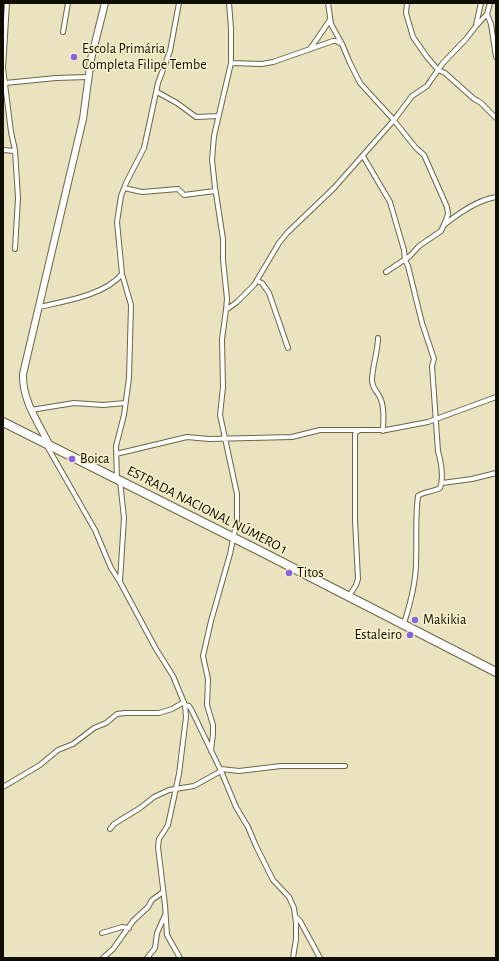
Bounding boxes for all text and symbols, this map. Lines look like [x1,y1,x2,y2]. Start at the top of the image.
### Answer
place label: Escola Primária Completa Filipe Tembe [82,41,207,74]
marker: Escola Primária Completa Filipe Tembe [69,52,79,62]
place label: Boica [80,451,109,467]
marker: Boica [67,454,77,464]
street label: ESTRADA NACIONAL NÚMERO 1 [124,462,290,558]
place label: Titos [297,565,324,581]
marker: Titos [284,568,294,578]
place label: Makikia [423,612,466,628]
marker: Makikia [410,615,420,625]
place label: Estaleiro [354,627,402,643]
marker: Estaleiro [405,630,415,640]

